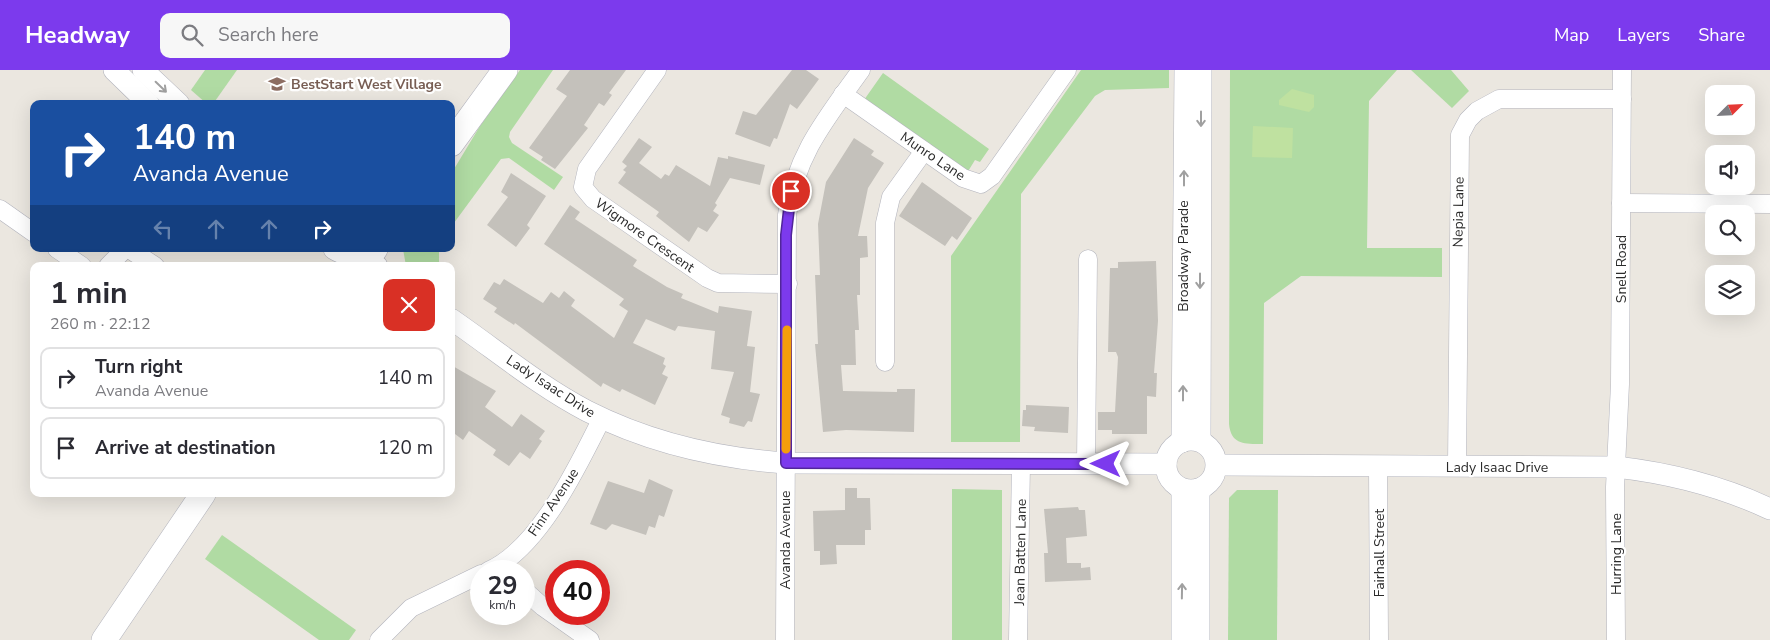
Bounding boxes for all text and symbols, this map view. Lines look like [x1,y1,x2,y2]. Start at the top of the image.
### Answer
search box [160,13,510,58]
text: Headway [25,19,130,51]
icon: search [178,21,206,49]
text: Search here [218,22,319,48]
text: Map [1554,23,1589,47]
text: Layers [1617,23,1670,47]
text: Share [1698,23,1745,47]
school or university icon: BestStart West Village [267,74,287,94]
place label: BestStart West Village [291,75,442,94]
one-way arrow [154,81,167,93]
north arrow [1705,85,1755,135]
map controls [1705,85,1755,315]
one-way arrow [1196,110,1206,126]
text: 140 m [133,114,236,161]
icon: right [50,120,115,185]
street label: Munro Lane [897,128,969,185]
button: sound [1705,145,1755,195]
text: Avanda Avenue [133,159,289,189]
pin [770,170,812,212]
one-way arrow [1179,170,1189,186]
icon: arrive [777,177,805,205]
street label: Nepia Lane [1448,177,1469,248]
street label: Wigmore Crescent [591,194,698,277]
street label: Broadway Parade [1174,200,1193,312]
button: search [1705,205,1755,255]
icon: left [149,215,177,243]
icon: ahead [202,215,230,243]
icon: ahead [255,215,283,243]
icon: right [308,215,336,243]
street label: Snell Road [1612,235,1631,303]
button: layers [1705,265,1755,315]
one-way arrow [1195,272,1205,289]
text: 1 min [50,273,128,314]
button: close [383,279,435,331]
text: 260 m · 22:12 [50,313,151,335]
street label: Lady Isaac Drive [503,351,599,422]
text: Turn right [95,354,182,380]
icon: right [52,364,80,392]
text: 140 m [378,365,433,391]
text: Avanda Avenue [95,380,208,402]
one-way arrow [1178,385,1187,401]
icon: arrive [52,434,80,462]
text: Arrive at destination [95,435,276,461]
text: 120 m [378,435,433,461]
position arrow [1079,437,1131,489]
street label: Lady Isaac Drive [1446,458,1548,477]
street label: Finn Avenue [524,465,583,540]
street label: Avanda Avenue [776,490,795,590]
street label: Jean Batten Lane [1010,498,1031,607]
street label: Fairhall Street [1370,509,1389,597]
street label: Hurring Lane [1607,513,1626,595]
speed limit sign: 40 [545,560,610,625]
text: 29 [487,569,518,603]
one-way arrow [1177,584,1187,600]
text: km/h [489,597,516,613]

